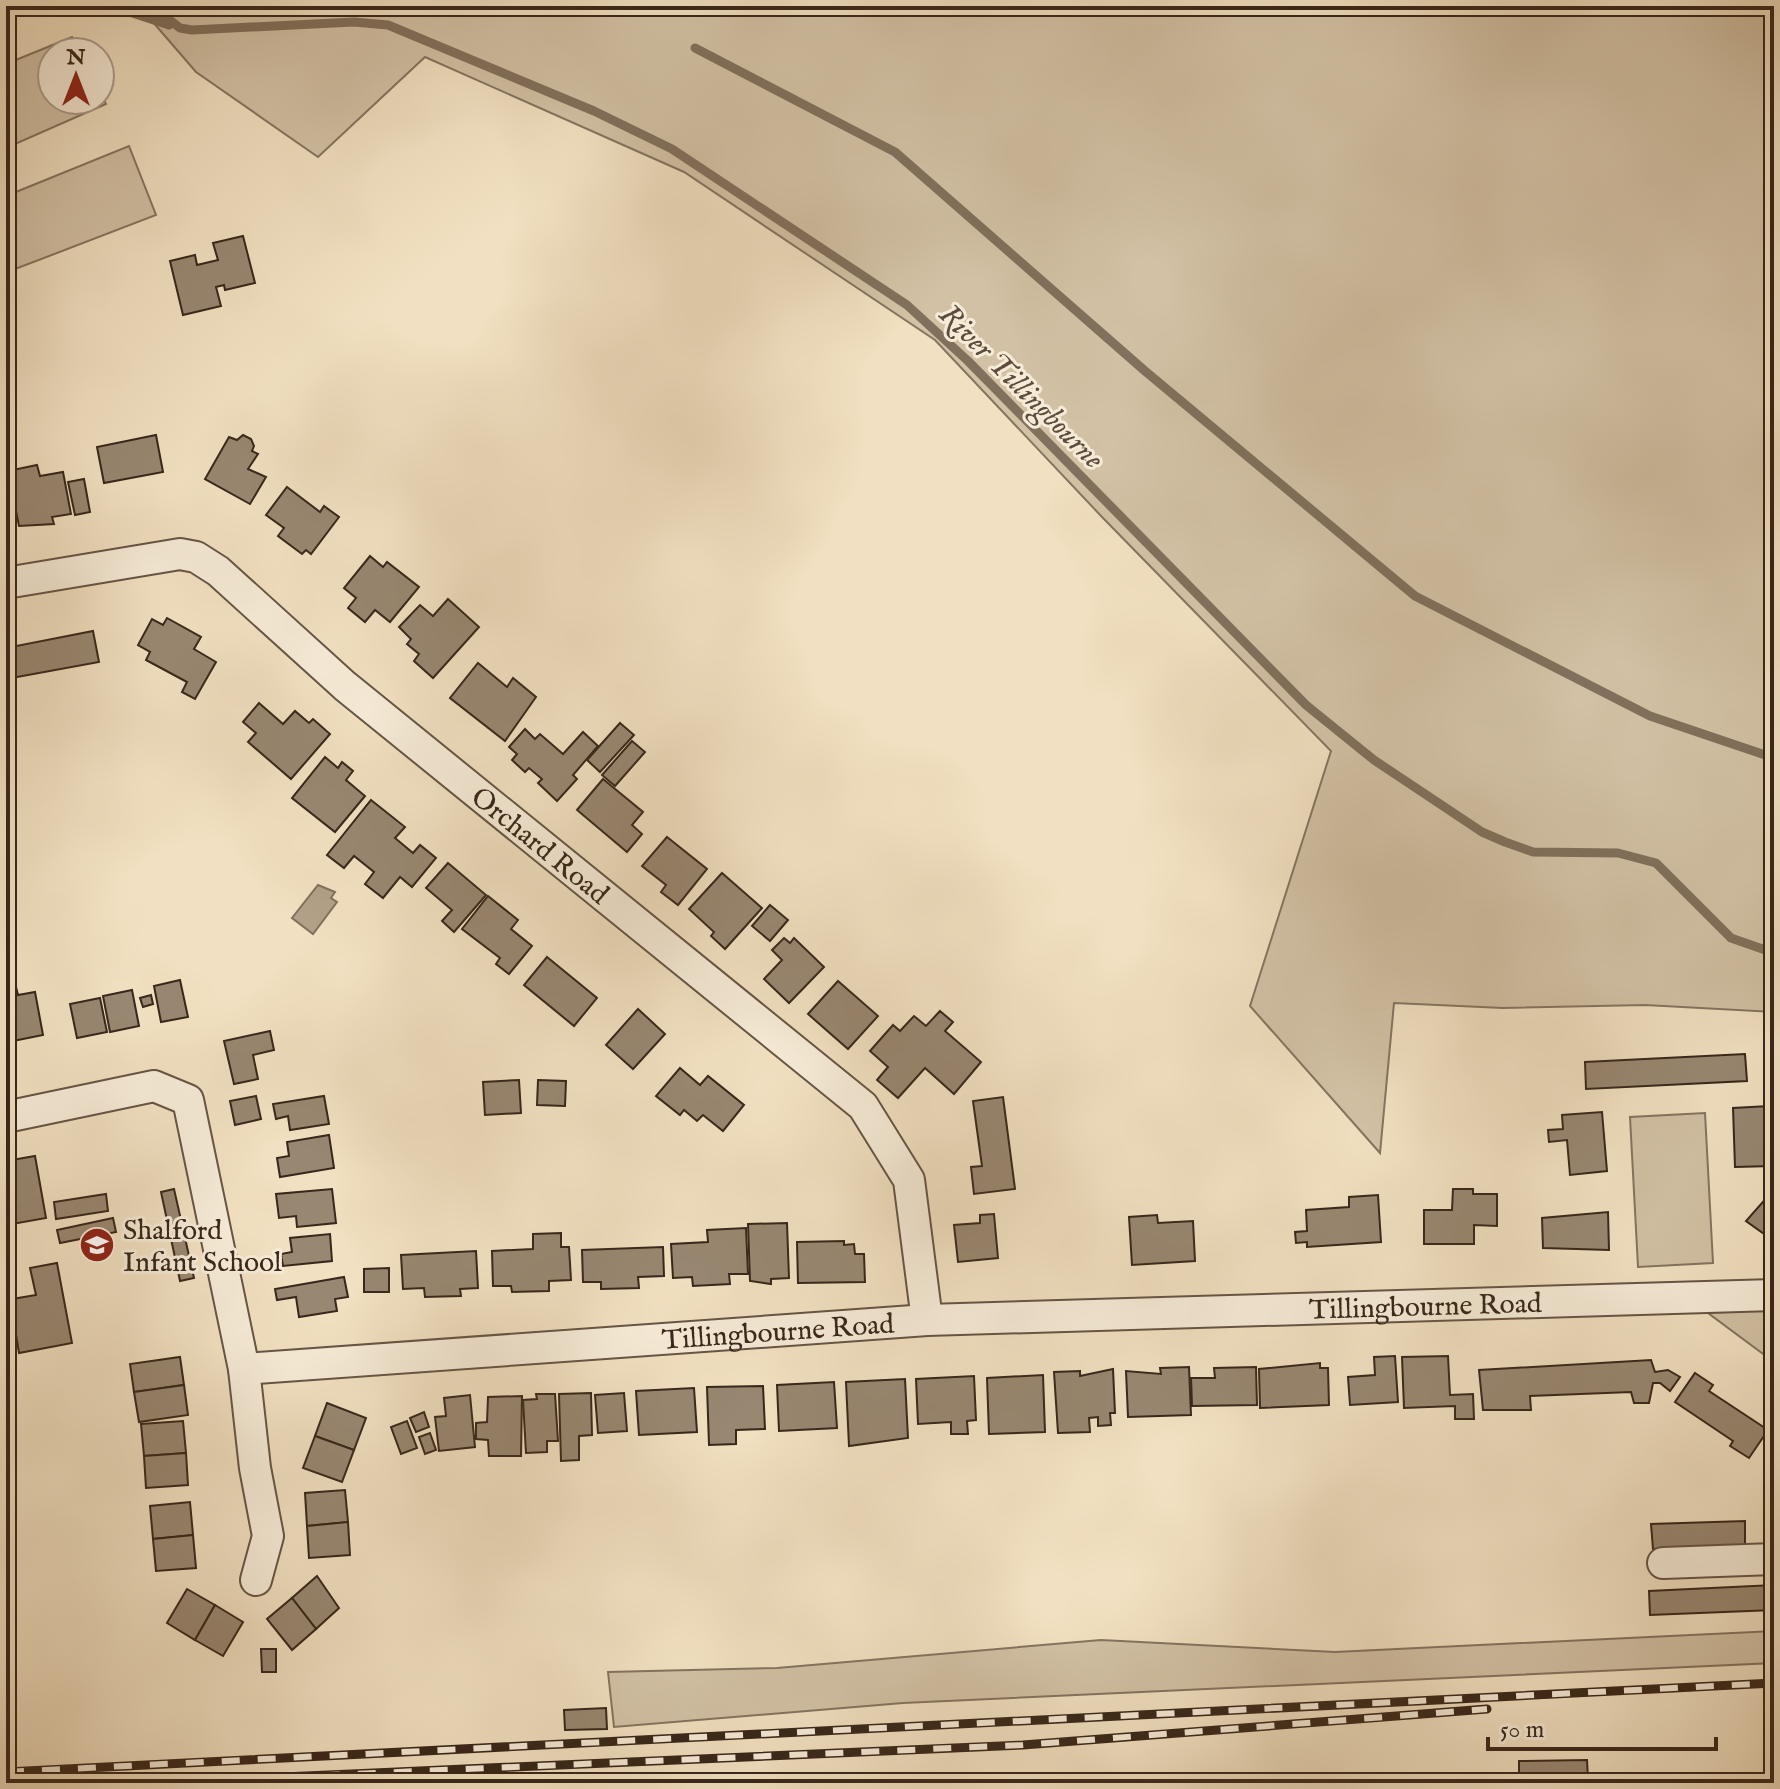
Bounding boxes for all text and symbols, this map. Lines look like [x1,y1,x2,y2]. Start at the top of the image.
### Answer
north arrow [36,36,116,116]
text: N [65,44,86,72]
water label: River Tillingbourne [930,297,1111,478]
street label: Orchard Road [463,780,615,913]
place label: Shalford Infant School [123,1214,282,1281]
school or university icon: Shalford Infant School [78,1226,116,1264]
street label: Tillingbourne Road [1308,1287,1542,1329]
street label: Tillingbourne Road [661,1307,896,1359]
scale bar [1488,1701,1716,1751]
text: 50 m [1500,1715,1544,1746]

